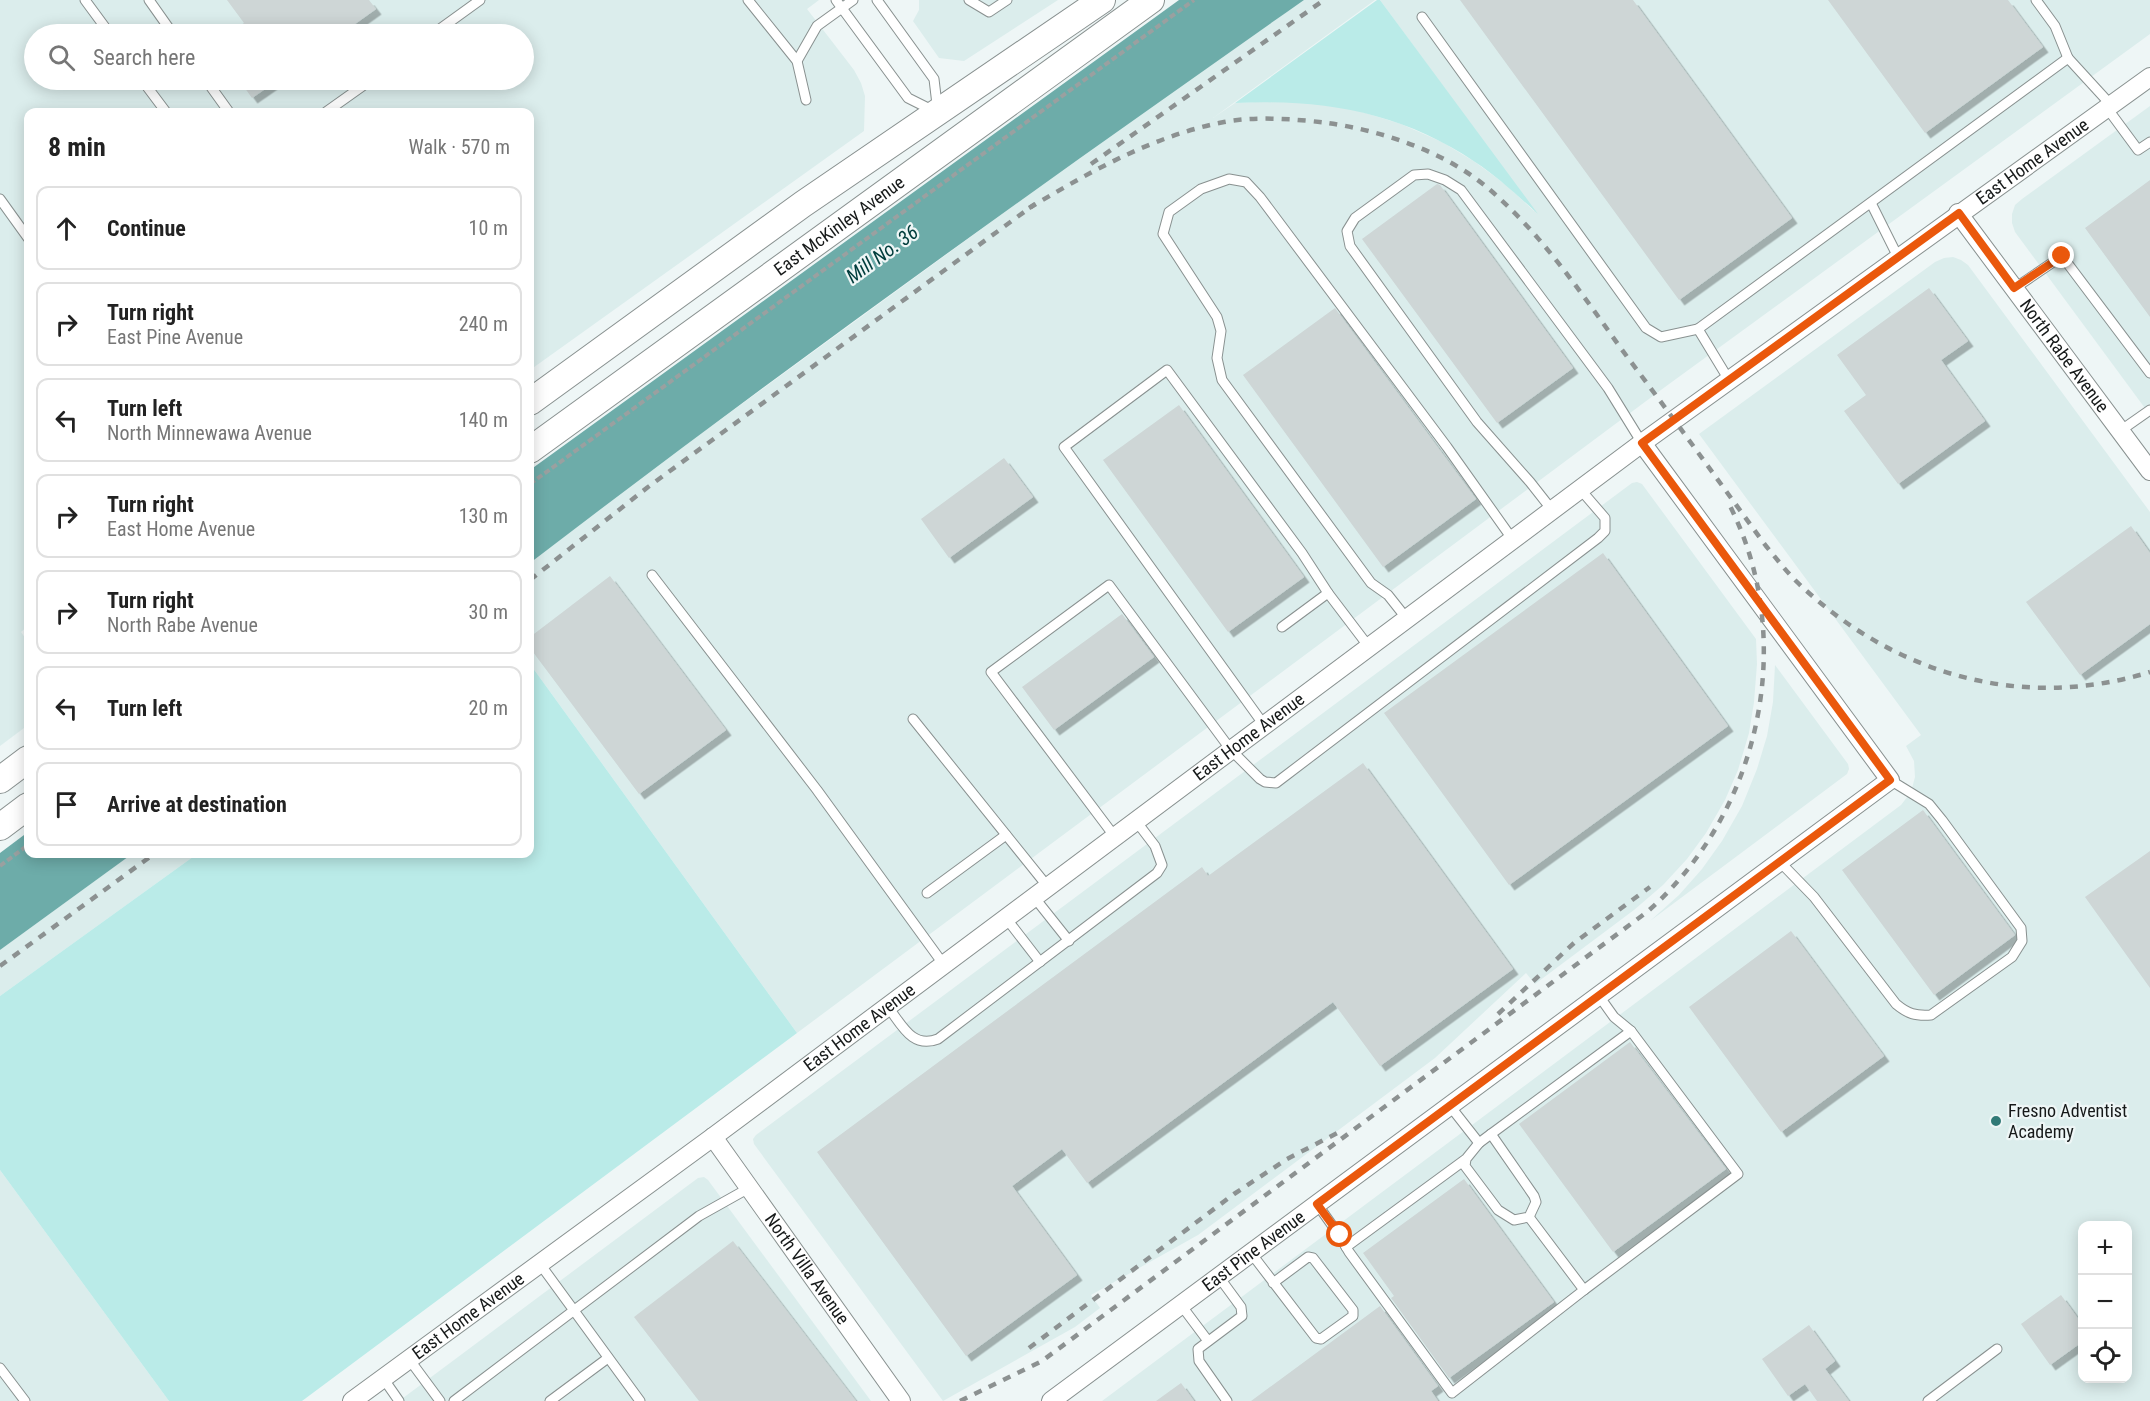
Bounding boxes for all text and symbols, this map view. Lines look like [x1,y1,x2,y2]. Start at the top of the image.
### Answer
search box [24,24,534,90]
icon: search [45,41,78,74]
text: Search here [93,45,195,70]
street label: East Home Avenue [1972,114,2092,209]
text: 8 min [48,132,106,162]
text: Walk · 570 m [409,135,510,159]
street label: East McKinley Avenue [770,171,908,280]
icon: ahead [50,212,83,245]
text: Continue [107,216,186,241]
text: 10 m [469,216,508,240]
water label: Mill No. 36 [841,220,923,288]
route end [2048,242,2074,268]
street label: North Rabe Avenue [2016,295,2114,416]
text: Turn right [107,300,194,325]
icon: right [50,308,83,341]
text: 240 m [459,312,508,336]
text: East Pine Avenue [107,325,243,349]
text: Turn left [107,396,182,421]
icon: left [50,404,83,437]
text: 140 m [459,408,508,432]
text: North Minnewawa Avenue [107,421,312,445]
text: Turn right [107,492,194,517]
icon: right [50,500,83,533]
text: 130 m [459,504,508,528]
text: East Home Avenue [107,517,255,541]
text: Turn right [107,588,194,613]
icon: right [50,596,83,629]
text: 30 m [469,600,508,624]
text: North Rabe Avenue [107,613,258,637]
street label: East Home Avenue [1189,688,1308,785]
icon: left [50,692,83,725]
text: Turn left [107,696,182,721]
text: 20 m [469,696,508,720]
icon: arrive [50,788,83,821]
text: Arrive at destination [107,792,287,817]
street label: East Home Avenue [799,979,919,1076]
place label: Fresno Adventist Academy [2008,1100,2127,1142]
marker: Fresno Adventist Academy [1989,1114,2003,1128]
street label: East Pine Avenue [1198,1206,1309,1296]
street label: North Villa Avenue [761,1209,854,1328]
route start [1326,1221,1352,1247]
map controls [2078,1221,2132,1383]
button: + [2078,1221,2132,1275]
street label: East Home Avenue [408,1268,528,1363]
button: − [2078,1275,2132,1329]
button: locate [2078,1329,2132,1383]

